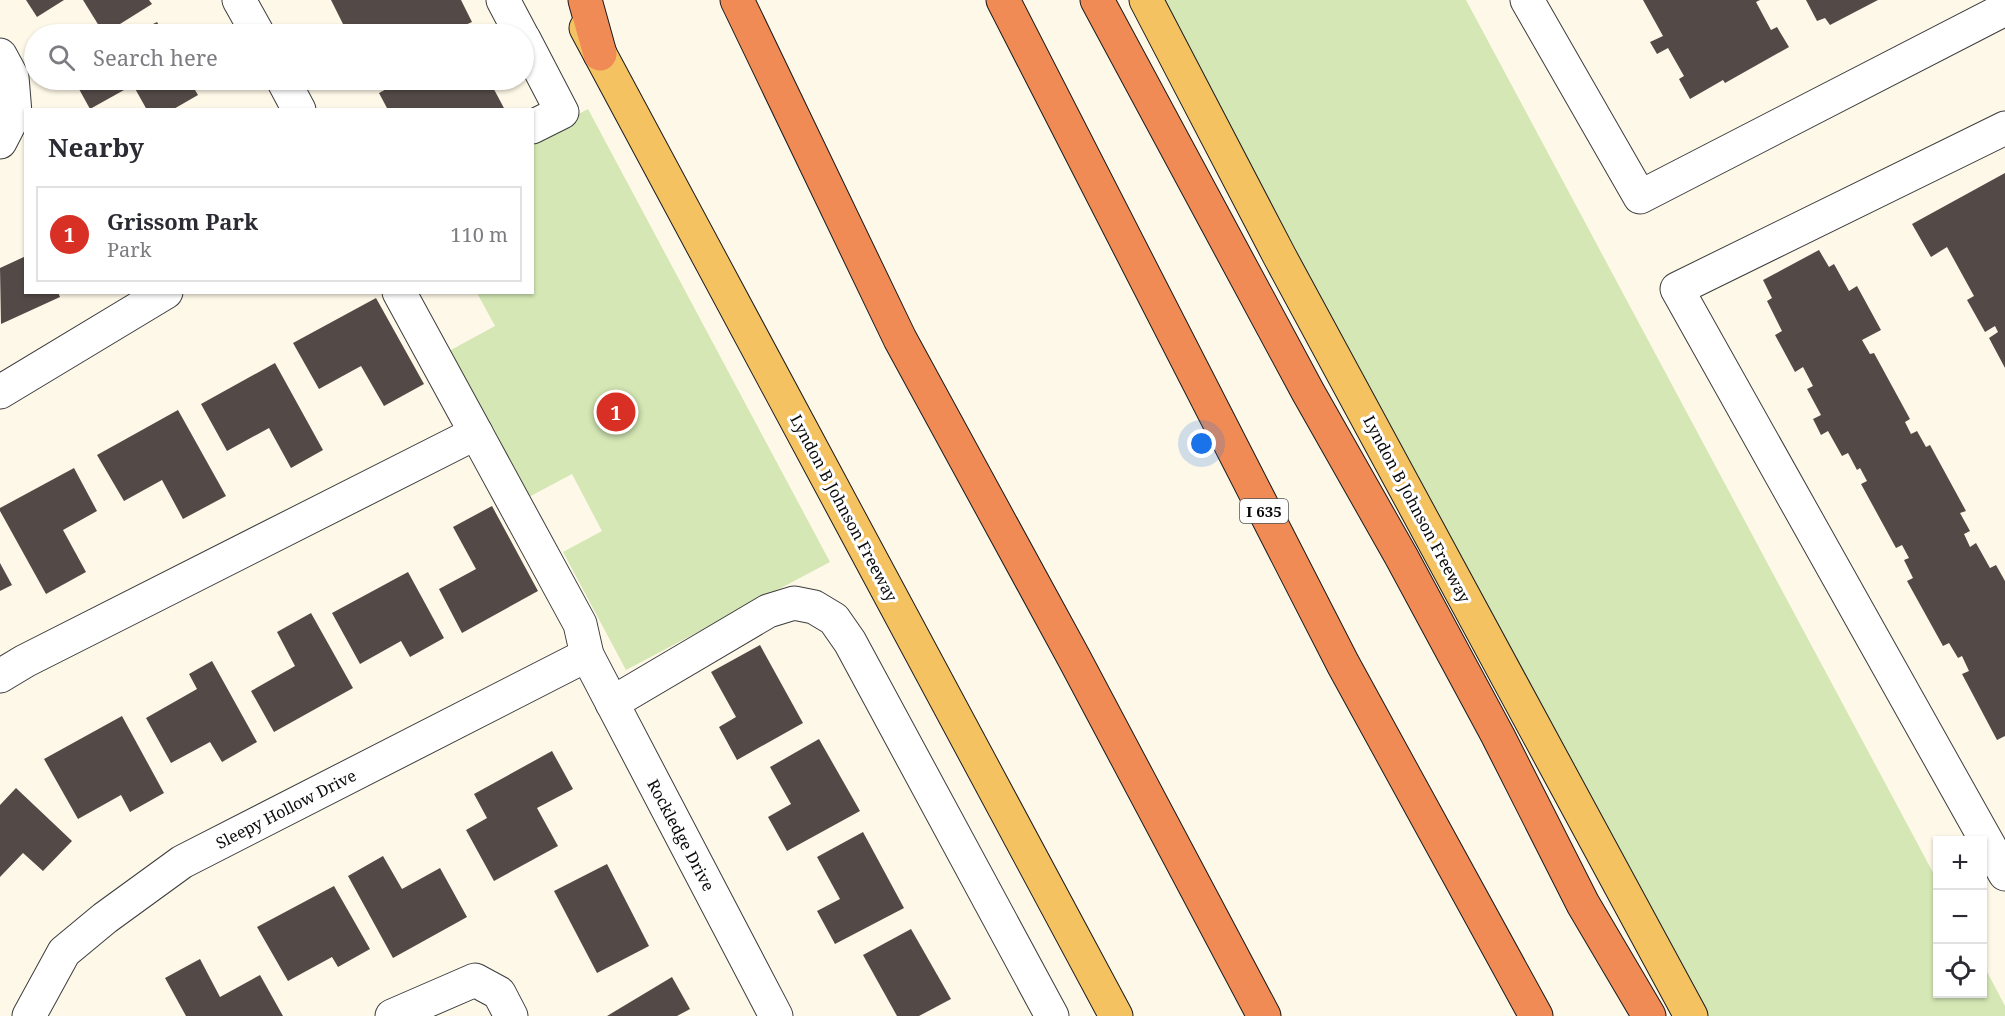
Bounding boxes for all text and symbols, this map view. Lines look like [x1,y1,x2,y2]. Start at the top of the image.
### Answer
search box [24,24,534,90]
icon: search [45,41,78,74]
text: Search here [93,42,218,72]
text: Nearby [48,129,144,165]
text: Grissom Park [107,206,258,236]
text: 1 [64,221,75,248]
text: 110 m [450,221,508,248]
text: Park [107,236,151,263]
pin: 1 [596,390,636,434]
street label: Lyndon B Johnson Freeway [785,411,903,606]
street label: Lyndon B Johnson Freeway [1358,412,1476,607]
your location [1187,429,1216,458]
road number: I 635 [1240,499,1288,523]
street label: Sleepy Hollow Drive [212,764,360,854]
street label: Rockledge Drive [642,775,720,895]
map controls [1933,836,1987,998]
button: + [1933,836,1987,890]
button: − [1933,890,1987,944]
button: locate [1933,944,1987,998]

